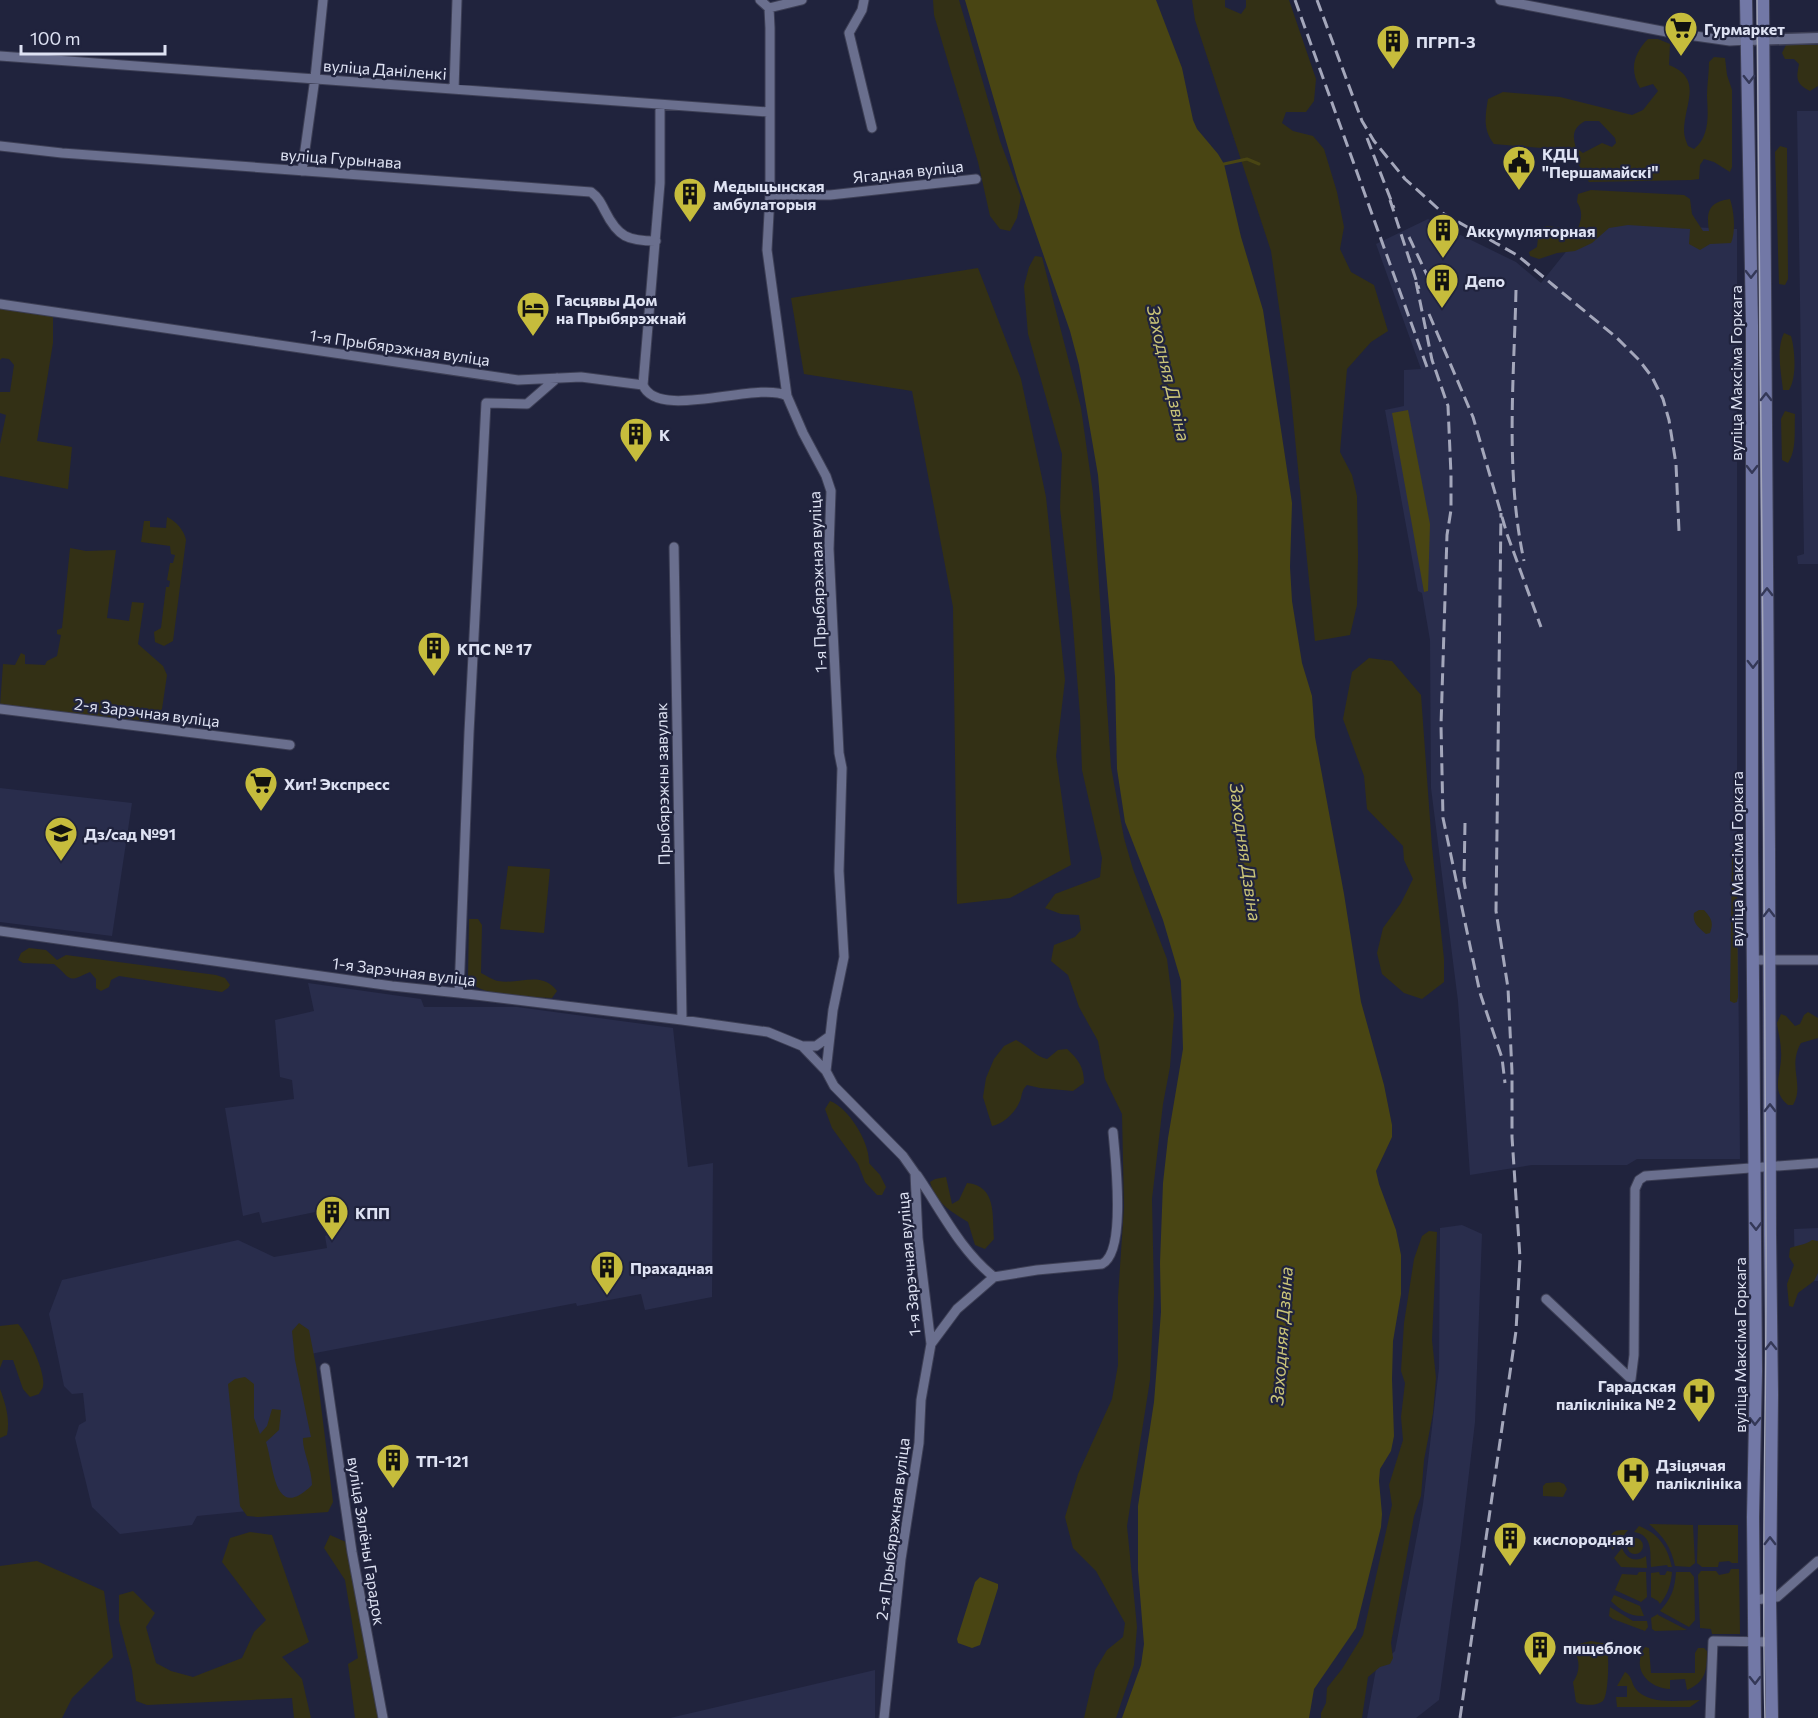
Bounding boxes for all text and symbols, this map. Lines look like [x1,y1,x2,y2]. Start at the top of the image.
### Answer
supermarket icon: Гурмаркет [1663,10,1699,57]
scale bar [21,18,165,56]
place label: Гурмаркет [1704,19,1785,38]
building icon: ПГРП-3 [1375,23,1411,70]
text: 100 m [30,27,80,49]
place label: ПГРП-3 [1416,32,1476,51]
street label: вуліца Даніленкі [323,55,447,83]
one-way arrow [1742,75,1755,84]
street label: вуліца Гурынава [280,144,402,172]
public building icon: КДЦ "Першамайскі" [1501,144,1537,191]
place label: КДЦ "Першамайскі" [1542,144,1658,181]
street label: Ягадная вуліца [852,156,964,186]
building icon: Медыцынская амбулаторыя [672,176,708,223]
place label: Медыцынская амбулаторыя [713,176,825,213]
building icon: Аккумуляторная [1425,212,1461,259]
place label: Аккумуляторная [1466,221,1595,240]
building icon: Депо [1424,262,1460,309]
one-way arrow [1745,270,1757,279]
place label: Депо [1465,271,1506,290]
street label: вуліца Максіма Горкага [1726,285,1745,461]
hotel icon: Гасцявы Дом на Прыбярэжнай [515,290,551,337]
place label: Гасцявы Дом на Прыбярэжнай [556,290,686,327]
water label: Заходняя Дзвіна [1143,303,1195,443]
street label: 1-я Прыбярэжная вуліца [309,325,491,369]
one-way arrow [1760,392,1772,401]
building icon: К [618,416,654,463]
place label: К [659,425,670,444]
one-way arrow [1746,465,1758,474]
street label: 1-я Прыбярэжная вуліца [804,491,830,673]
one-way arrow [1761,587,1773,596]
building icon: КПС № 17 [416,630,452,677]
place label: КПС № 17 [457,639,532,658]
one-way arrow [1746,660,1759,669]
street label: 2-я Зарэчная вуліца [73,694,221,730]
street label: Прыбярэжны завулак [651,702,673,866]
supermarket icon: Хит! Экспресс [243,765,279,812]
street label: вуліца Максіма Горкага [1727,771,1746,947]
place label: Хит! Экспресс [284,774,390,793]
water label: Заходняя Дзвіна [1225,782,1267,922]
school or university icon: Дз/сад №91 [43,815,79,862]
place label: Дз/сад №91 [84,824,176,843]
one-way arrow [1763,908,1775,917]
street label: 1-я Зарэчная вуліца [331,953,477,989]
one-way arrow [1764,1103,1776,1112]
street label: 1-я Зарэчная вуліца [892,1191,924,1337]
building icon: КПП [314,1194,350,1241]
place label: КПП [355,1203,390,1222]
one-way arrow [1750,1221,1762,1230]
building icon: Прахадная [589,1249,625,1296]
street label: вуліца Максіма Горкага [1730,1257,1749,1433]
place label: Прахадная [630,1258,713,1277]
water label: Заходняя Дзвіна [1265,1266,1297,1406]
one-way arrow [1765,1341,1777,1350]
place label: Гарадская паліклініка № 2 [1556,1376,1676,1413]
hospital icon: Гарадская паліклініка № 2 [1681,1376,1717,1423]
one-way arrow [1749,1416,1762,1425]
street label: 2-я Прыбярэжная вуліца [871,1437,913,1621]
building icon: ТП-121 [375,1442,411,1489]
place label: ТП-121 [416,1451,469,1470]
street label: вуліца Зялёны Гарадок [344,1455,390,1627]
hospital icon: Дзіцячая паліклініка [1615,1455,1651,1502]
place label: Дзіцячая паліклініка [1656,1455,1742,1492]
building icon: кислородная [1492,1520,1528,1567]
place label: кислородная [1533,1529,1633,1548]
one-way arrow [1764,1536,1776,1545]
building icon: пищеблок [1522,1629,1558,1676]
place label: пищеблок [1563,1638,1642,1657]
one-way arrow [1749,1675,1761,1684]

